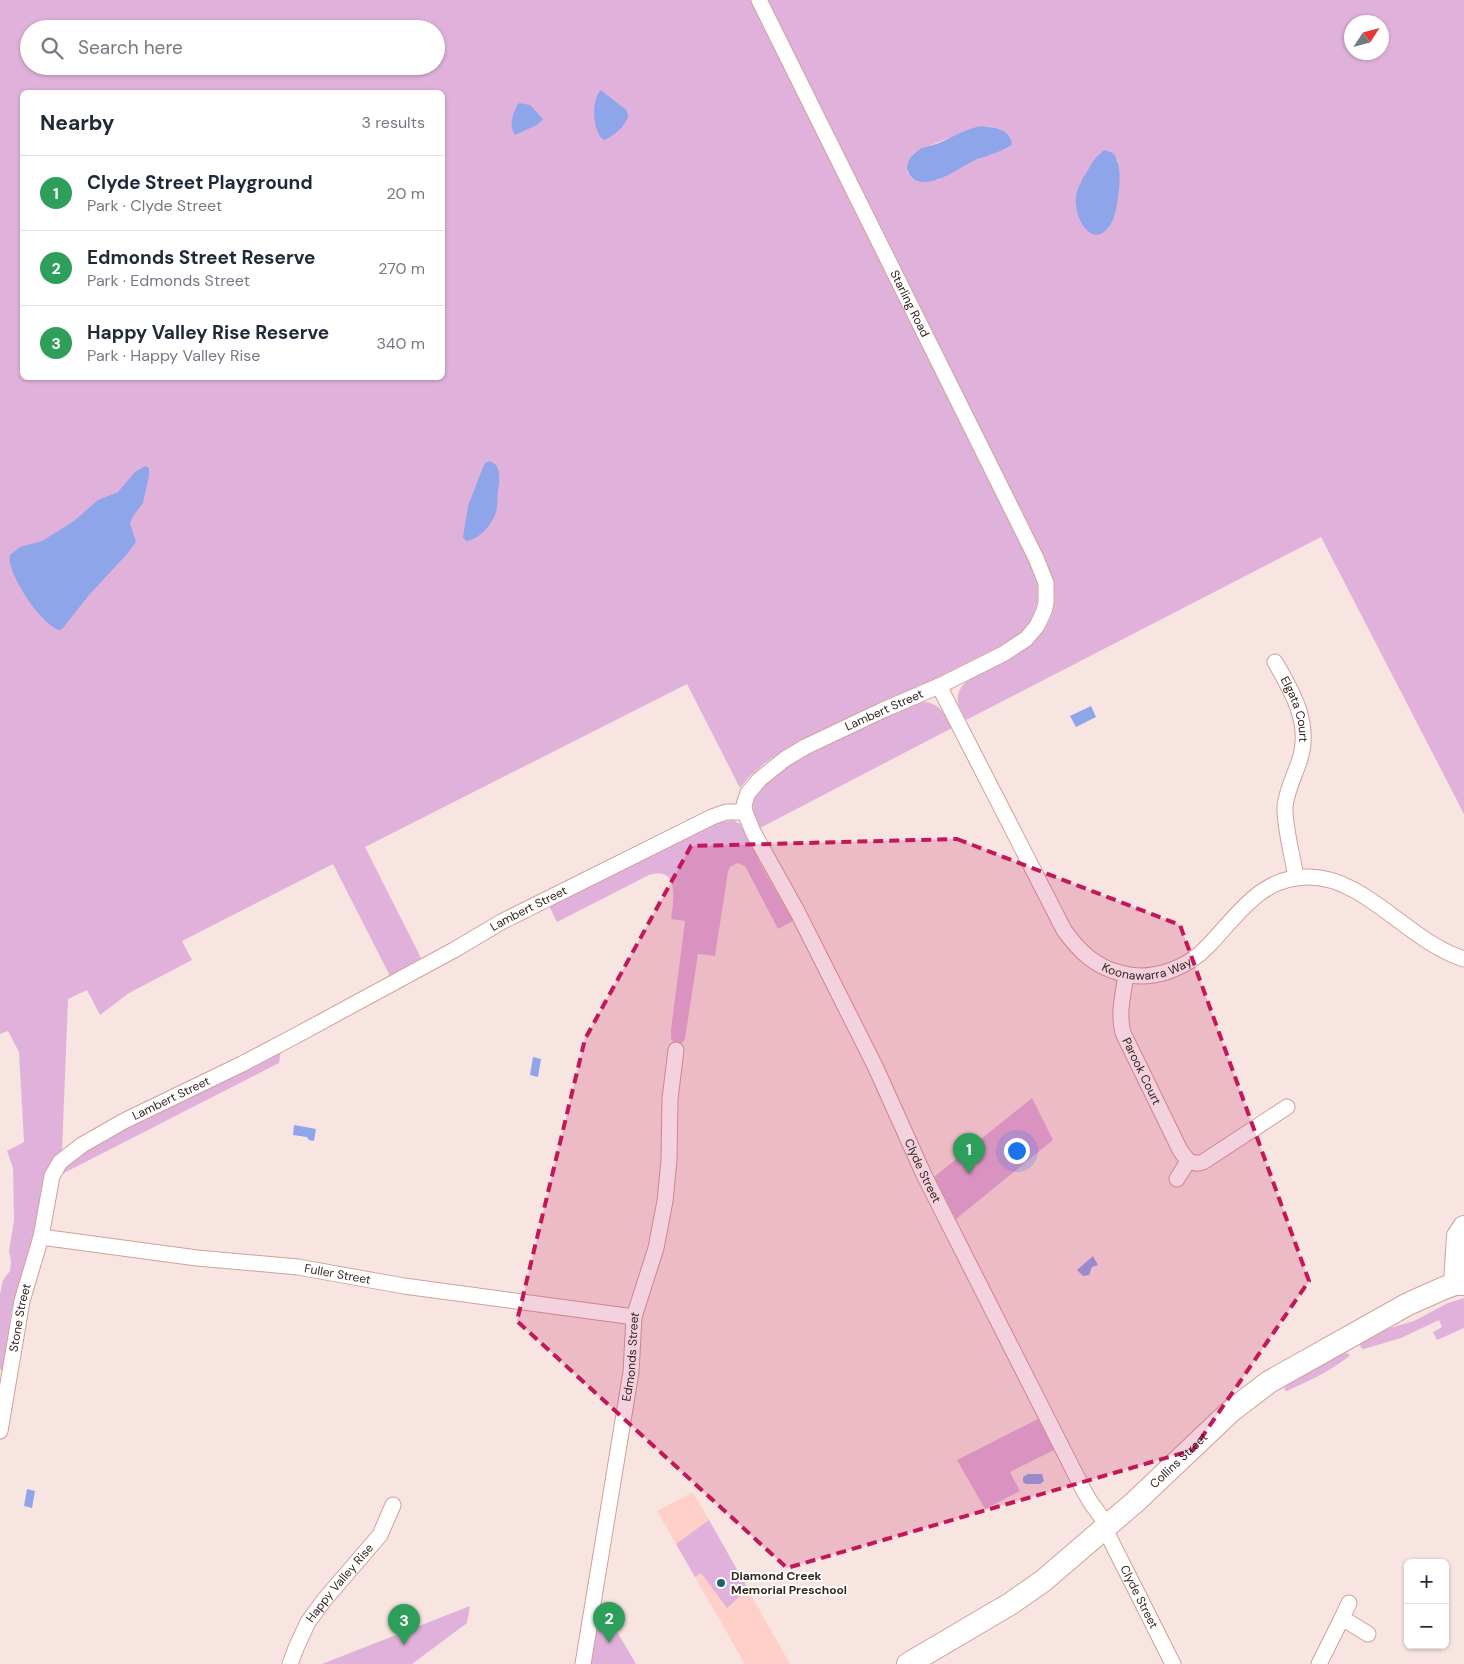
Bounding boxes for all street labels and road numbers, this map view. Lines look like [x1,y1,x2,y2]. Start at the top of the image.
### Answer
street label: Starling Road [886,267,933,340]
street label: Elgata Court [1277,673,1311,743]
street label: Lambert Street [842,685,926,734]
street label: Lambert Street [487,882,570,935]
street label: Koonawarra Way [1099,954,1195,984]
street label: Parook Court [1118,1035,1165,1108]
street label: Lambert Street [129,1073,213,1124]
street label: Clyde Street [901,1136,945,1206]
street label: Fuller Street [303,1260,372,1288]
street label: Stone Street [5,1281,35,1353]
street label: Edmonds Street [618,1310,643,1403]
street label: Collins Street [1146,1429,1211,1492]
street label: Happy Valley Rise [302,1540,377,1626]
street label: Clyde Street [1117,1562,1162,1632]

